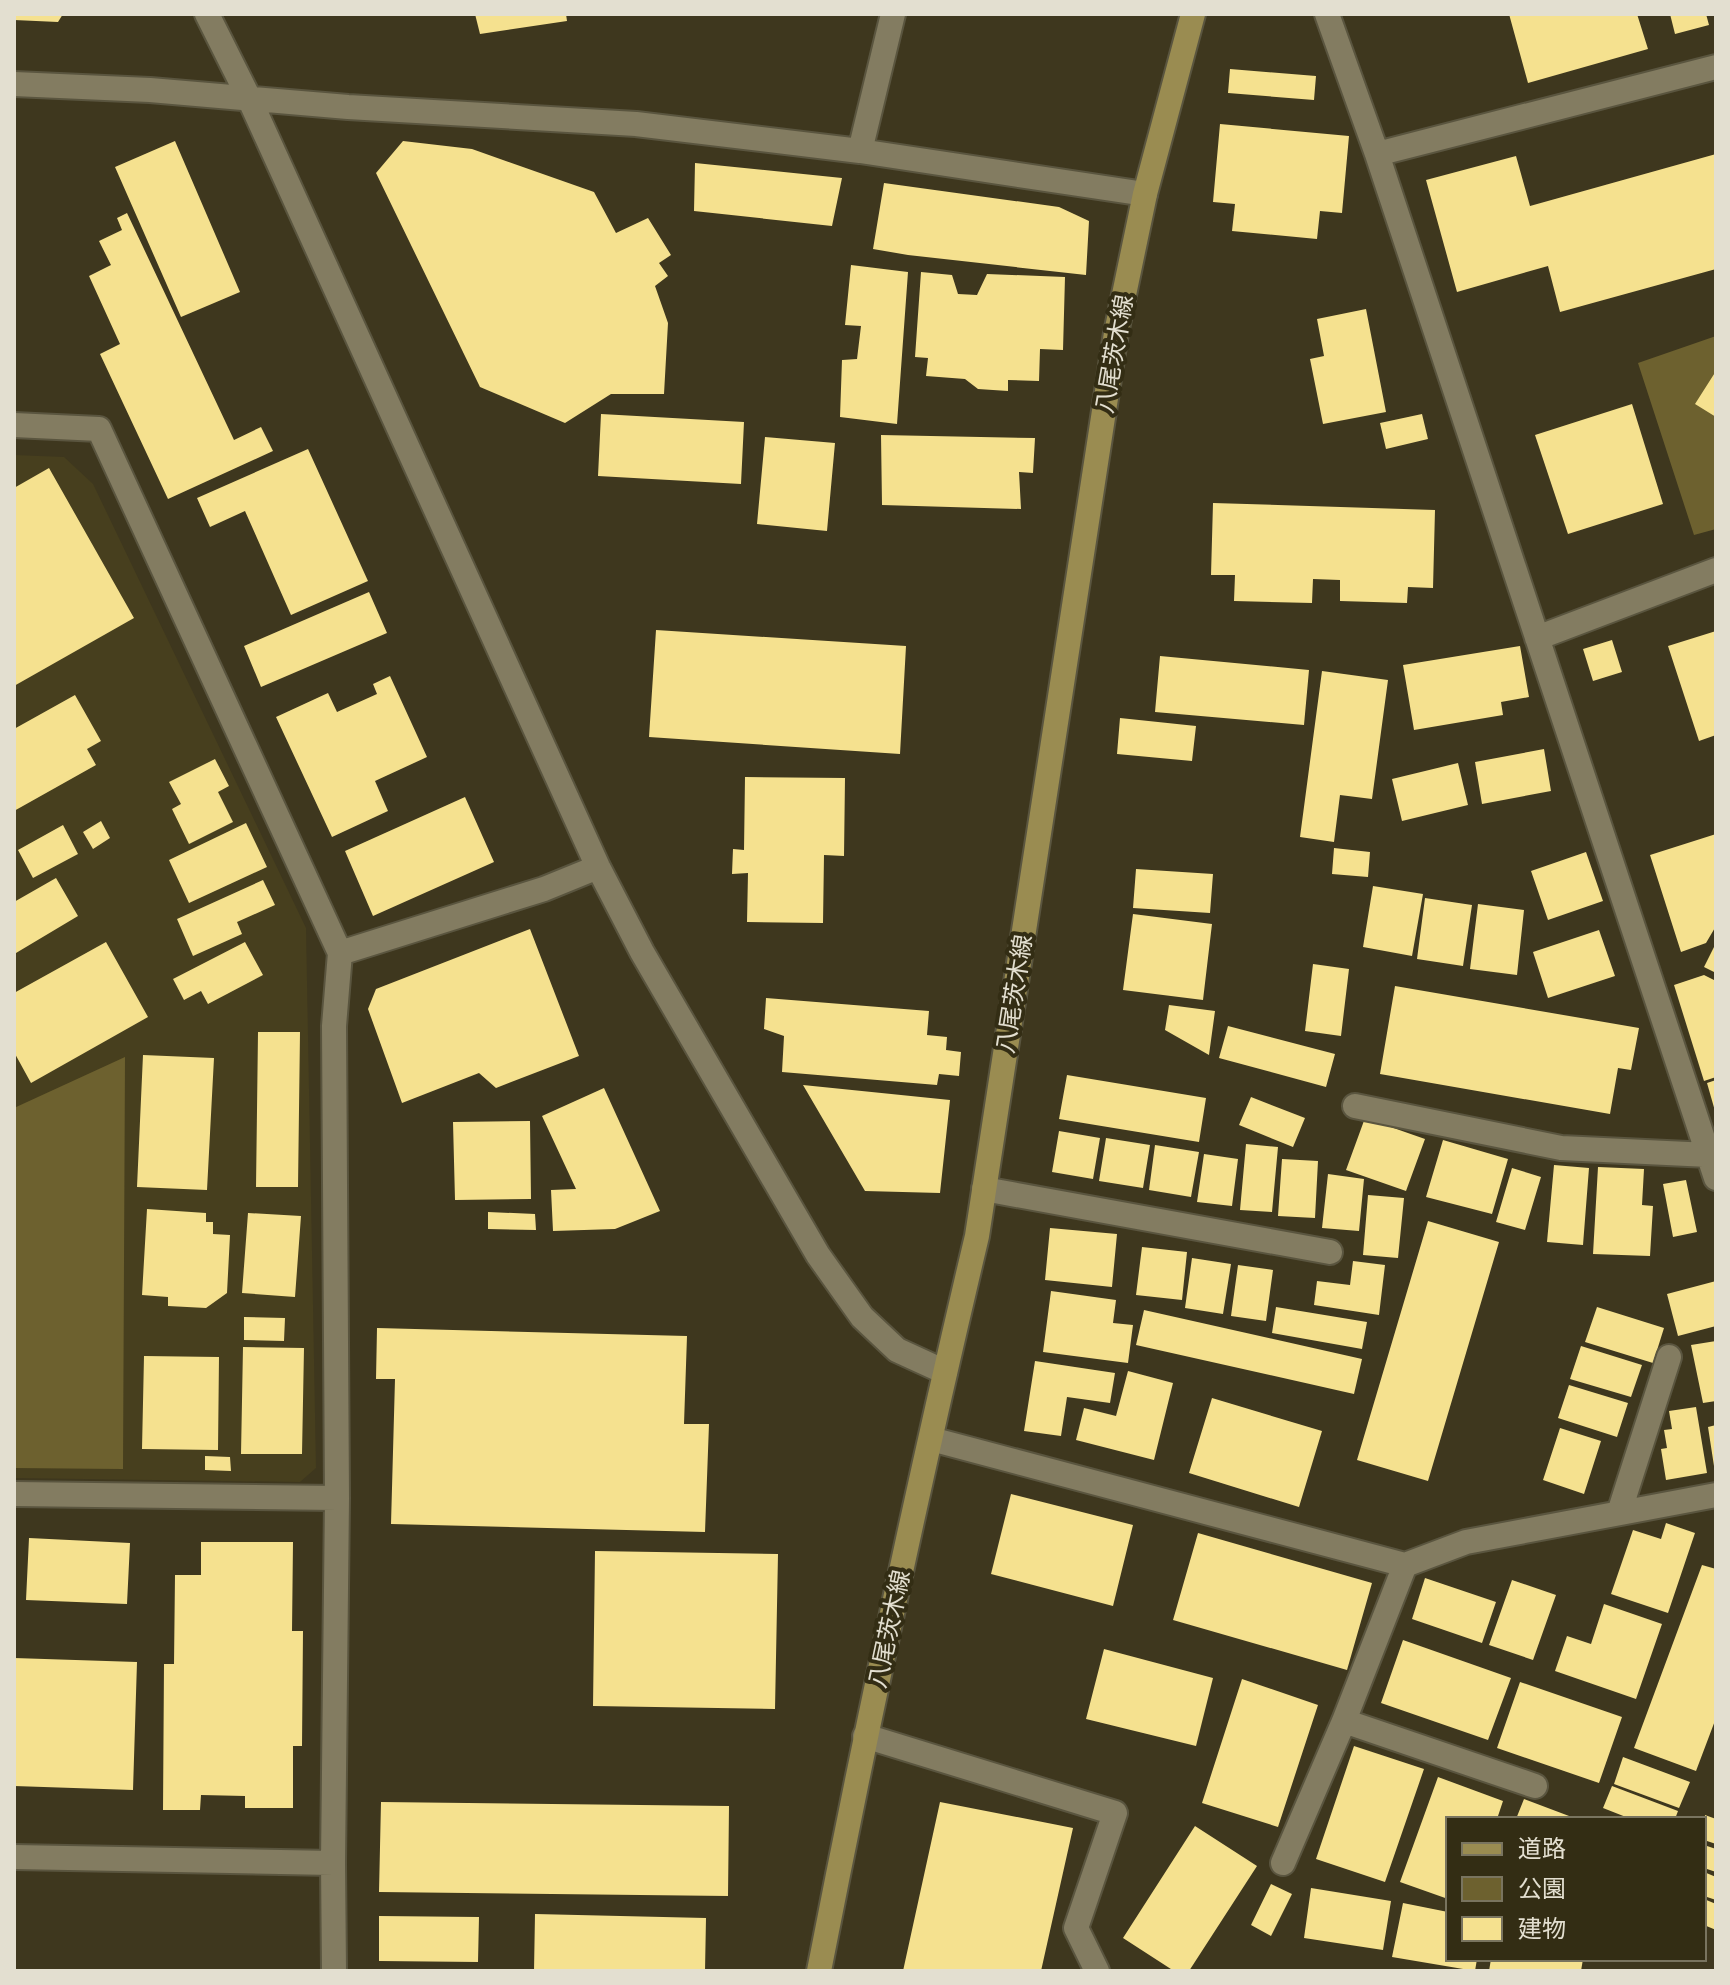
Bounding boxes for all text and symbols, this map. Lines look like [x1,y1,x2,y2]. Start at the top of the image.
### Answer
street label: 八尾茨木線 [1088,292,1140,416]
street label: 八尾茨木線 [989,932,1039,1056]
street label: 八尾茨木線 [861,1567,917,1691]
legend [1446,1817,1706,1961]
text: 道路 [1518,1833,1566,1864]
text: 公園 [1518,1873,1566,1904]
text: 建物 [1518,1913,1566,1944]

